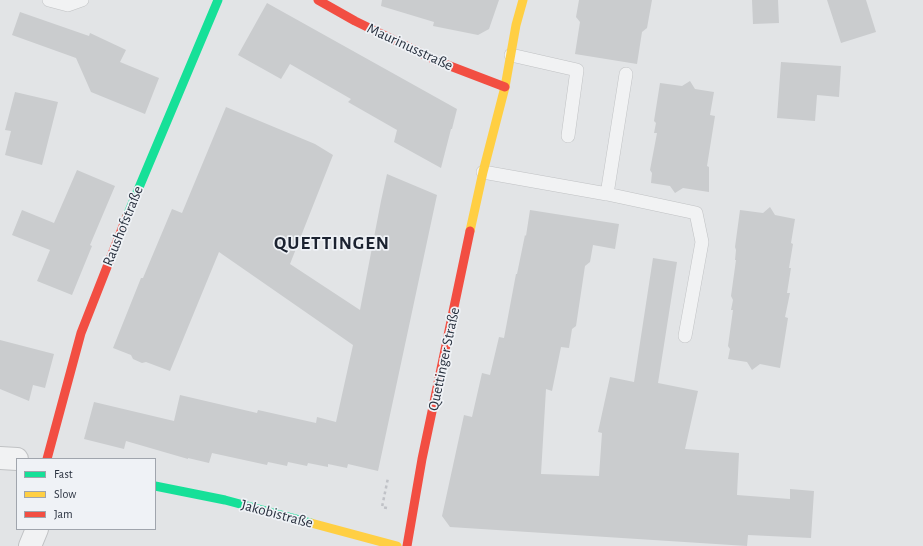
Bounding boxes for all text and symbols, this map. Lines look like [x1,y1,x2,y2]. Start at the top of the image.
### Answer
street label: Maurinusstraße [364,19,456,75]
street label: Raushofstraße [99,183,147,269]
district label: QUETTINGEN [274,232,390,254]
street label: Quettinger Straße [424,306,464,412]
legend [16,458,156,530]
text: Fast [54,468,73,480]
text: Slow [54,488,76,500]
street label: Jakobistraße [239,496,315,532]
text: Jam [54,508,73,520]

